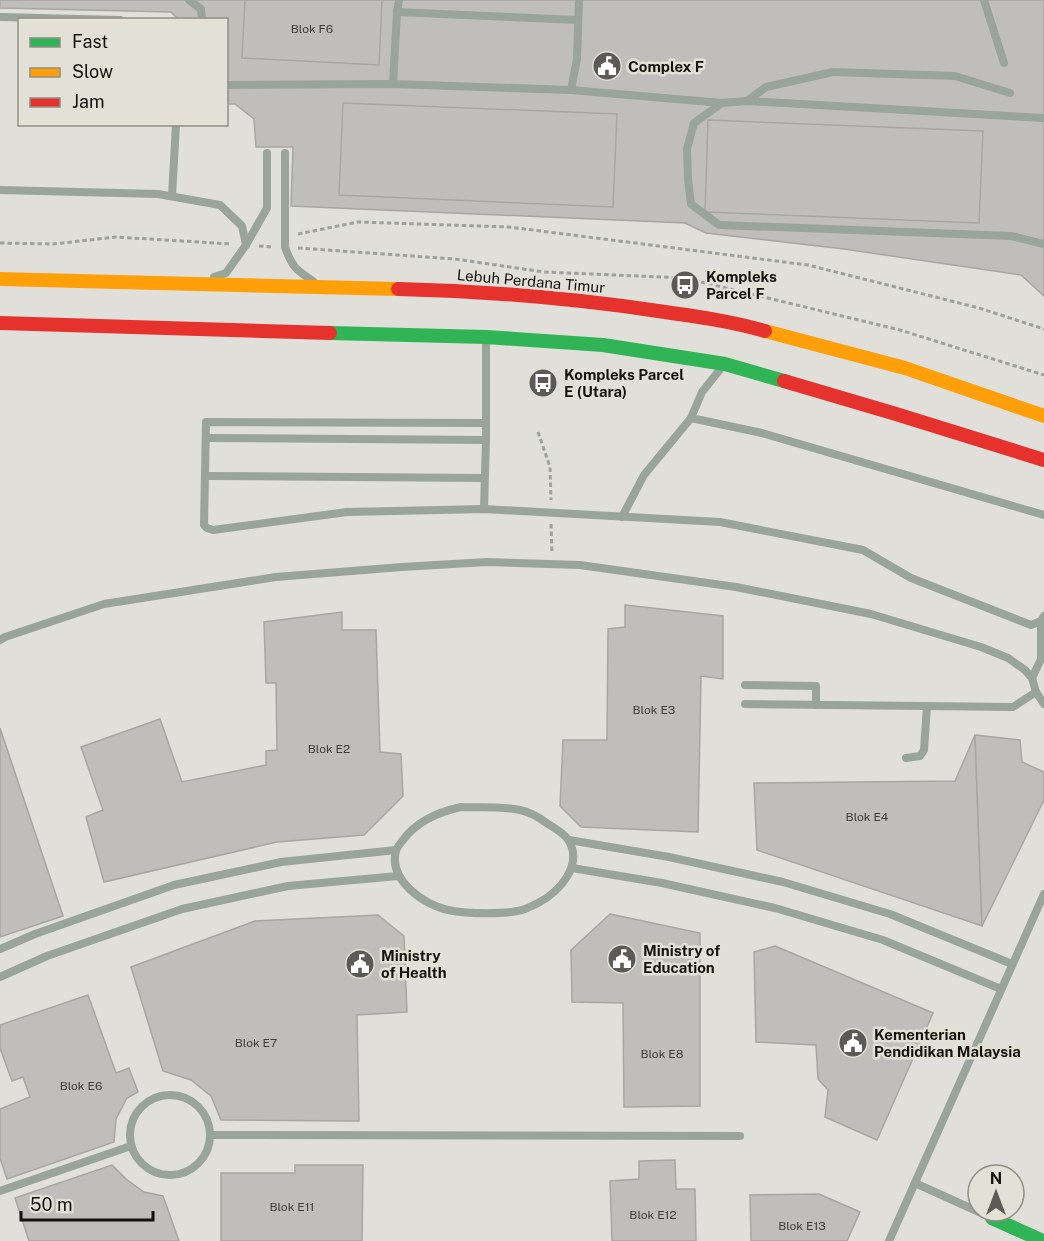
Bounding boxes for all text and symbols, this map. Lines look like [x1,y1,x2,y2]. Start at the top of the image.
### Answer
legend [18,18,228,126]
house number: Blok F6 [291,22,333,36]
text: Fast [72,31,108,52]
public building icon: Complex F [591,50,623,82]
place label: Complex F [628,58,704,75]
text: Slow [72,61,113,82]
text: Jam [72,91,105,112]
street label: Lebuh Perdana Timur [456,266,606,296]
place label: Kompleks Parcel F [706,268,777,302]
bus stop icon: Kompleks Parcel F [669,269,701,301]
place label: Kompleks Parcel E (Utara) [564,366,684,400]
bus stop icon: Kompleks Parcel E (Utara) [527,367,559,399]
house number: Blok E3 [633,703,675,717]
house number: Blok E2 [308,742,350,756]
house number: Blok E4 [846,810,889,824]
place label: Ministry of Education [643,942,720,976]
public building icon: Ministry of Education [606,943,638,975]
place label: Ministry of Health [381,947,447,981]
public building icon: Ministry of Health [344,948,376,980]
place label: Kementerian Pendidikan Malaysia [874,1026,1021,1060]
public building icon: Kementerian Pendidikan Malaysia [837,1027,869,1059]
house number: Blok E7 [235,1036,277,1050]
house number: Blok E8 [640,1047,684,1061]
house number: Blok E6 [60,1079,102,1093]
north arrow [966,1163,1026,1223]
text: N [990,1169,1002,1188]
scale bar [21,1184,153,1222]
text: 50 m [30,1194,73,1215]
house number: Blok E11 [269,1200,315,1214]
house number: Blok E12 [629,1208,677,1222]
house number: Blok E13 [778,1219,826,1233]

